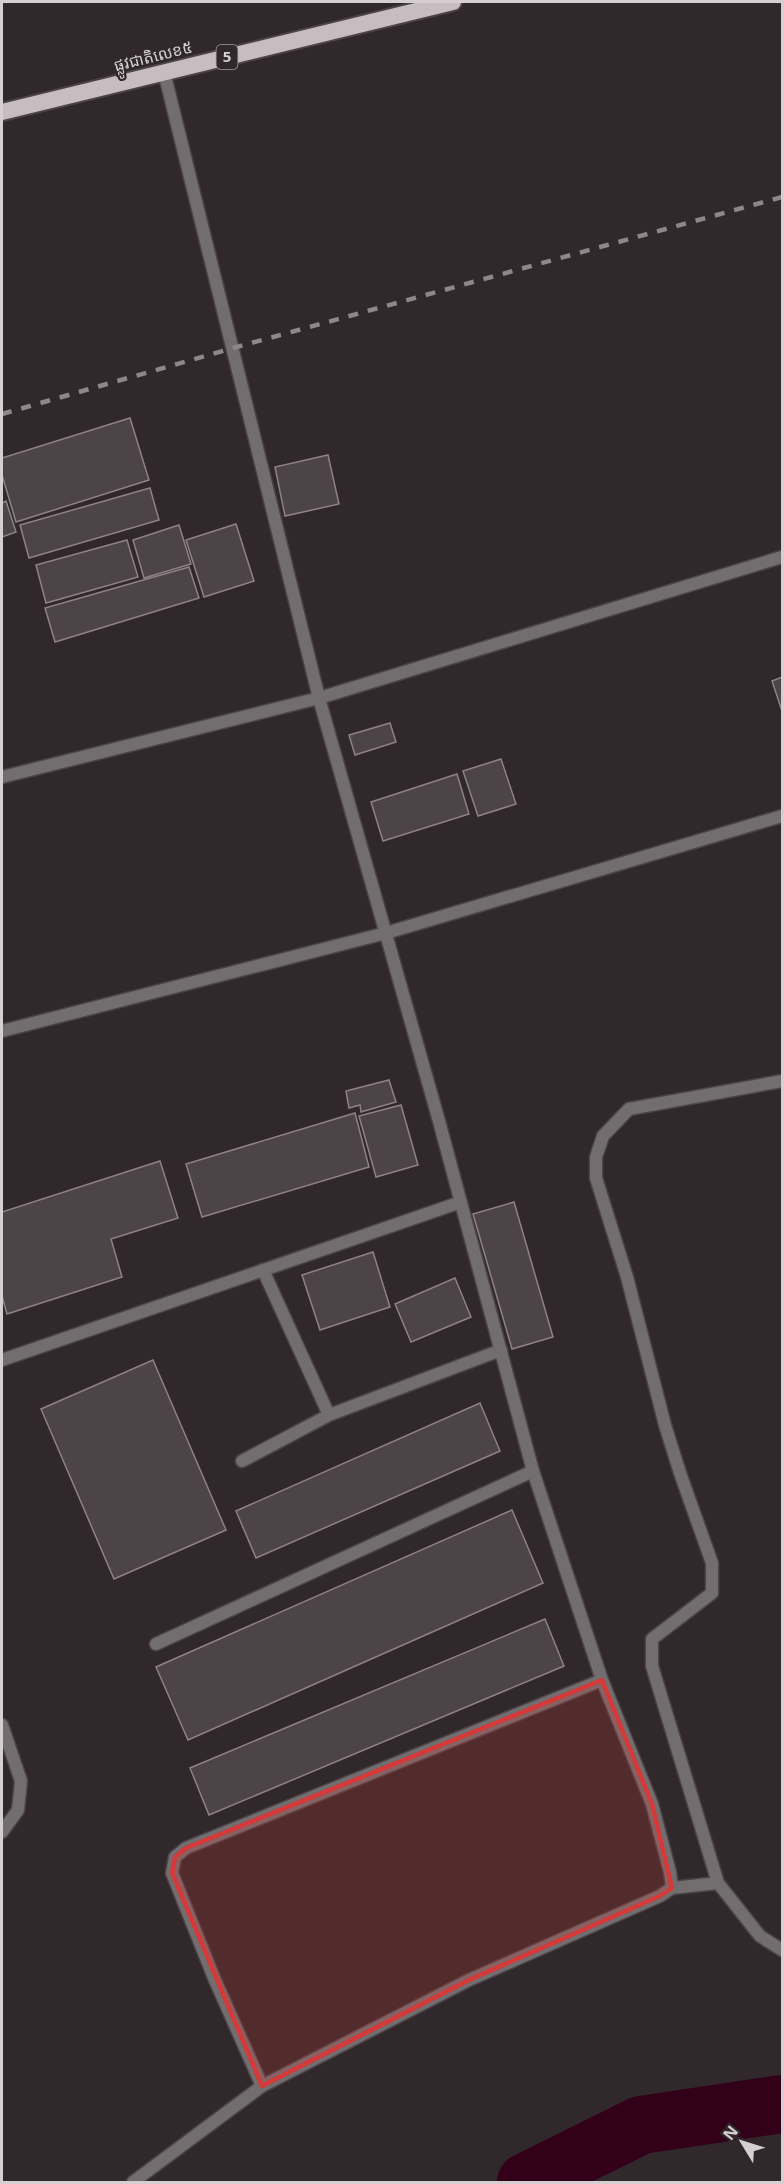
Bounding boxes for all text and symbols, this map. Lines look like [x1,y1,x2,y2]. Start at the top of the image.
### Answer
street label: ផ្លូវជាតិលេខ៥ [111,36,195,80]
road number: 5 [216,45,238,69]
north arrow [712,2112,772,2172]
text: N [718,2121,743,2145]

